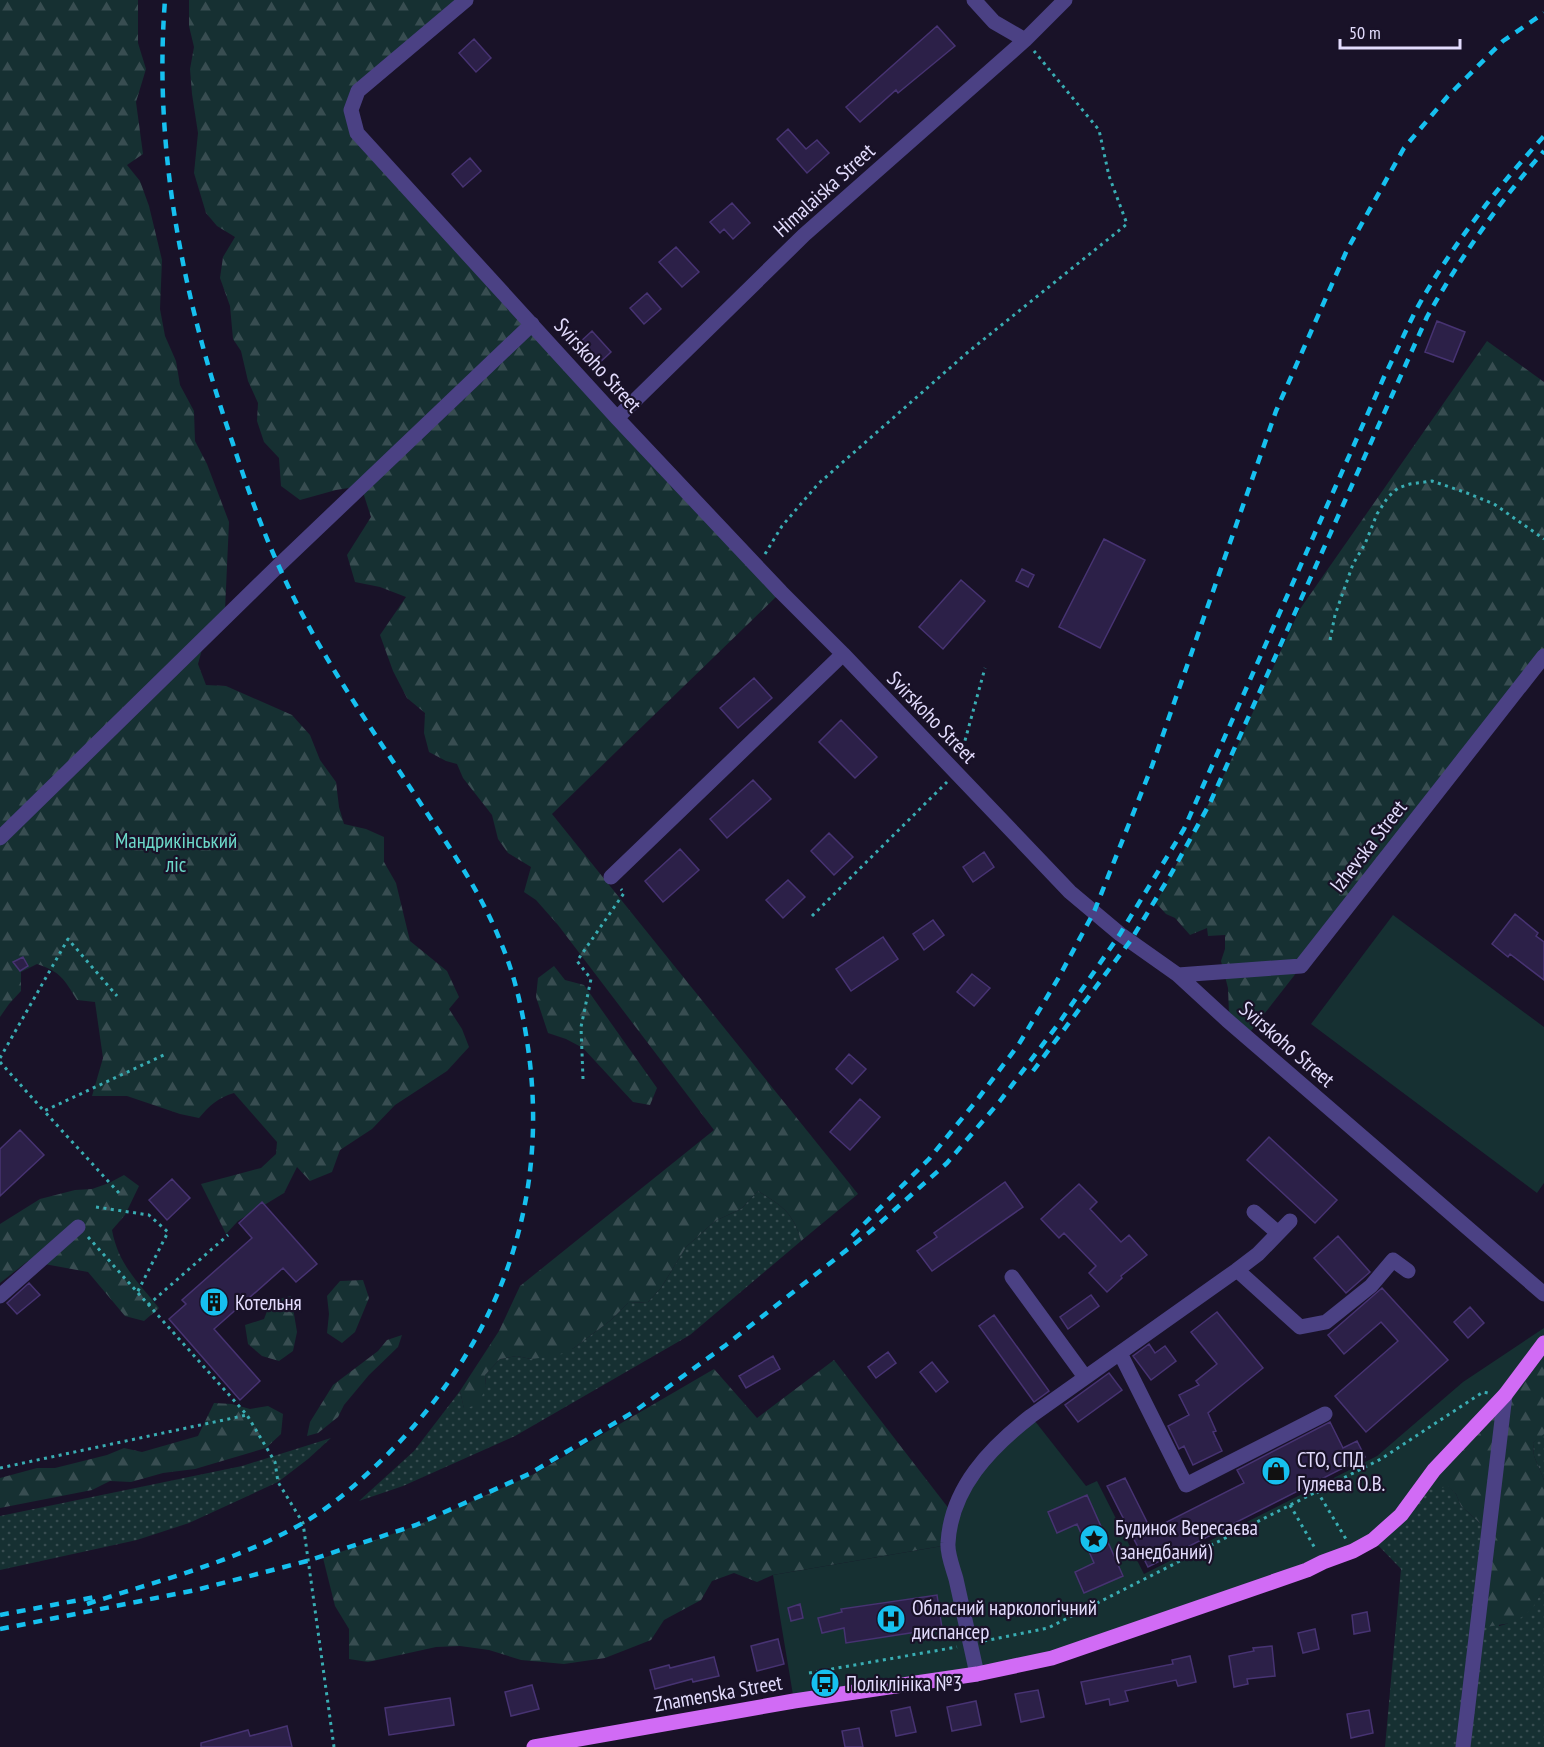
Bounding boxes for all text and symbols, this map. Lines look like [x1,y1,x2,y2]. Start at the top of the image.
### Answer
scale bar [1340,12,1460,50]
text: 50 m [1349,21,1381,44]
street label: Himalaiska Street [768,137,880,243]
street label: Svirskoho Street [549,312,648,418]
street label: Svirskoho Street [881,665,983,769]
street label: Izhevska Street [1324,794,1413,898]
park label: Мандрикінський ліс [115,827,237,878]
street label: Svirskoho Street [1234,995,1340,1093]
building icon: Котельня [198,1286,230,1318]
place label: Котельня [235,1289,302,1316]
place label: СТО, СПД Гуляева О.В. [1297,1446,1385,1497]
shop icon: СТО, СПД Гуляева О.В. [1260,1455,1292,1487]
place label: Будинок Вересаєва (занедбаний) [1115,1514,1258,1565]
place icon: Будинок Вересаєва (занедбаний) [1078,1523,1110,1555]
place label: Обласний наркологічний диспансер [912,1594,1097,1645]
hospital icon: Обласний наркологічний диспансер [875,1603,907,1635]
bus stop icon: Поліклініка №3 [809,1667,841,1699]
street label: Znamenska Street [652,1668,784,1718]
place label: Поліклініка №3 [846,1670,962,1697]

